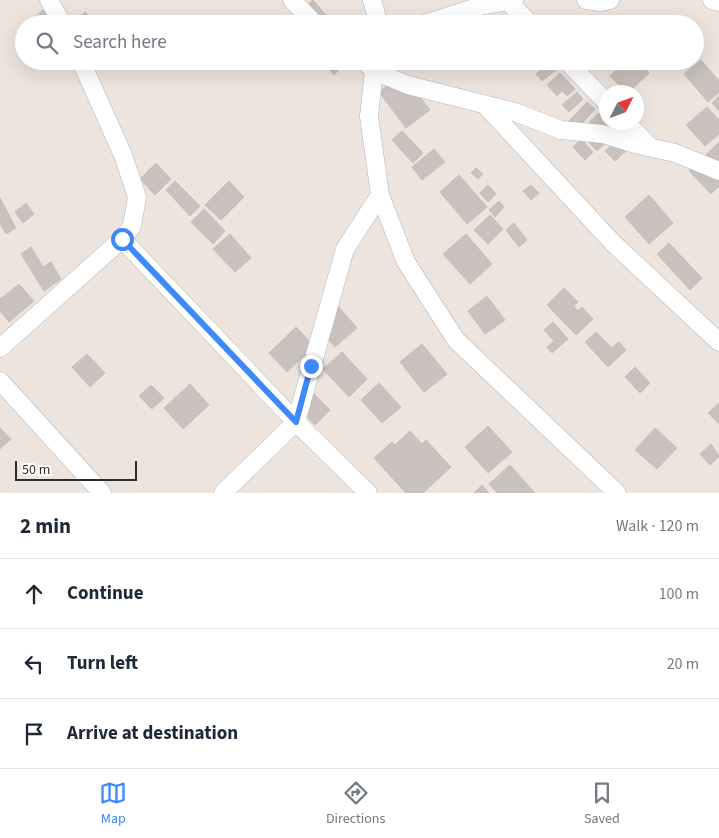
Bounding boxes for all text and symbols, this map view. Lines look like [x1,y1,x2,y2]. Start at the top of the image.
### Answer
search box [15,15,704,70]
icon: search [33,29,61,57]
text: Search here [73,29,167,56]
north arrow [599,85,644,130]
route start [111,228,134,251]
route end [300,355,323,378]
scale bar [15,458,138,481]
text: 50 m [22,460,50,480]
text: 2 min [20,511,71,541]
text: Walk · 120 m [616,515,699,537]
icon: ahead [20,580,48,608]
text: Continue [67,580,144,607]
text: 100 m [659,583,699,605]
icon: left [20,650,48,678]
text: Turn left [67,650,138,677]
text: 20 m [667,653,699,675]
icon: arrive [20,720,48,748]
text: Arrive at destination [67,720,238,747]
tab: Map [99,779,127,829]
tab: Directions [326,779,385,829]
tab: Saved [584,779,620,829]

